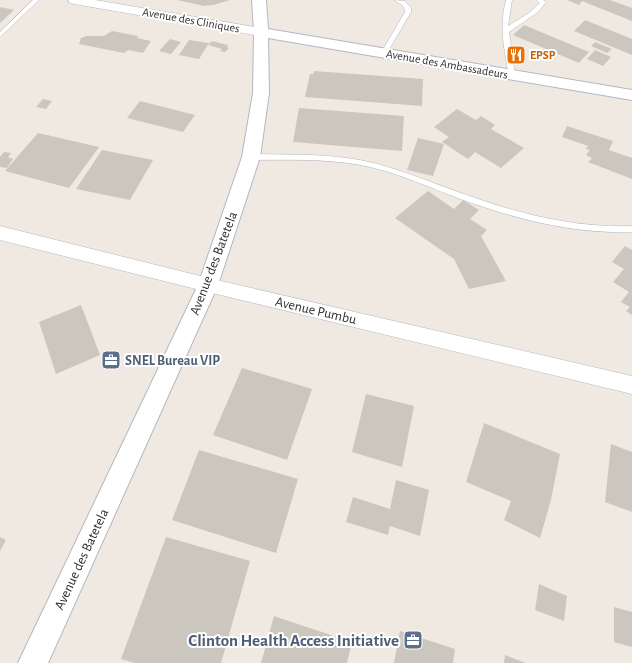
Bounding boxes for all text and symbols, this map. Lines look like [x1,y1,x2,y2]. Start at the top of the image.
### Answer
street label: Avenue des Cliniques [141,6,241,34]
restaurant icon: EPSP [505,44,527,66]
street label: Avenue des Ambassadeurs [385,47,509,81]
place label: EPSP [530,49,556,61]
street label: Avenue des Batetela [188,209,240,317]
street label: Avenue Pumbu [274,295,358,327]
office icon: SNEL Bureau VIP [100,349,122,371]
place label: SNEL Bureau VIP [125,354,220,368]
street label: Avenue des Batetela [52,506,112,612]
office icon: Clinton Health Access Initiative [402,629,424,651]
place label: Clinton Health Access Initiative [188,632,399,649]

